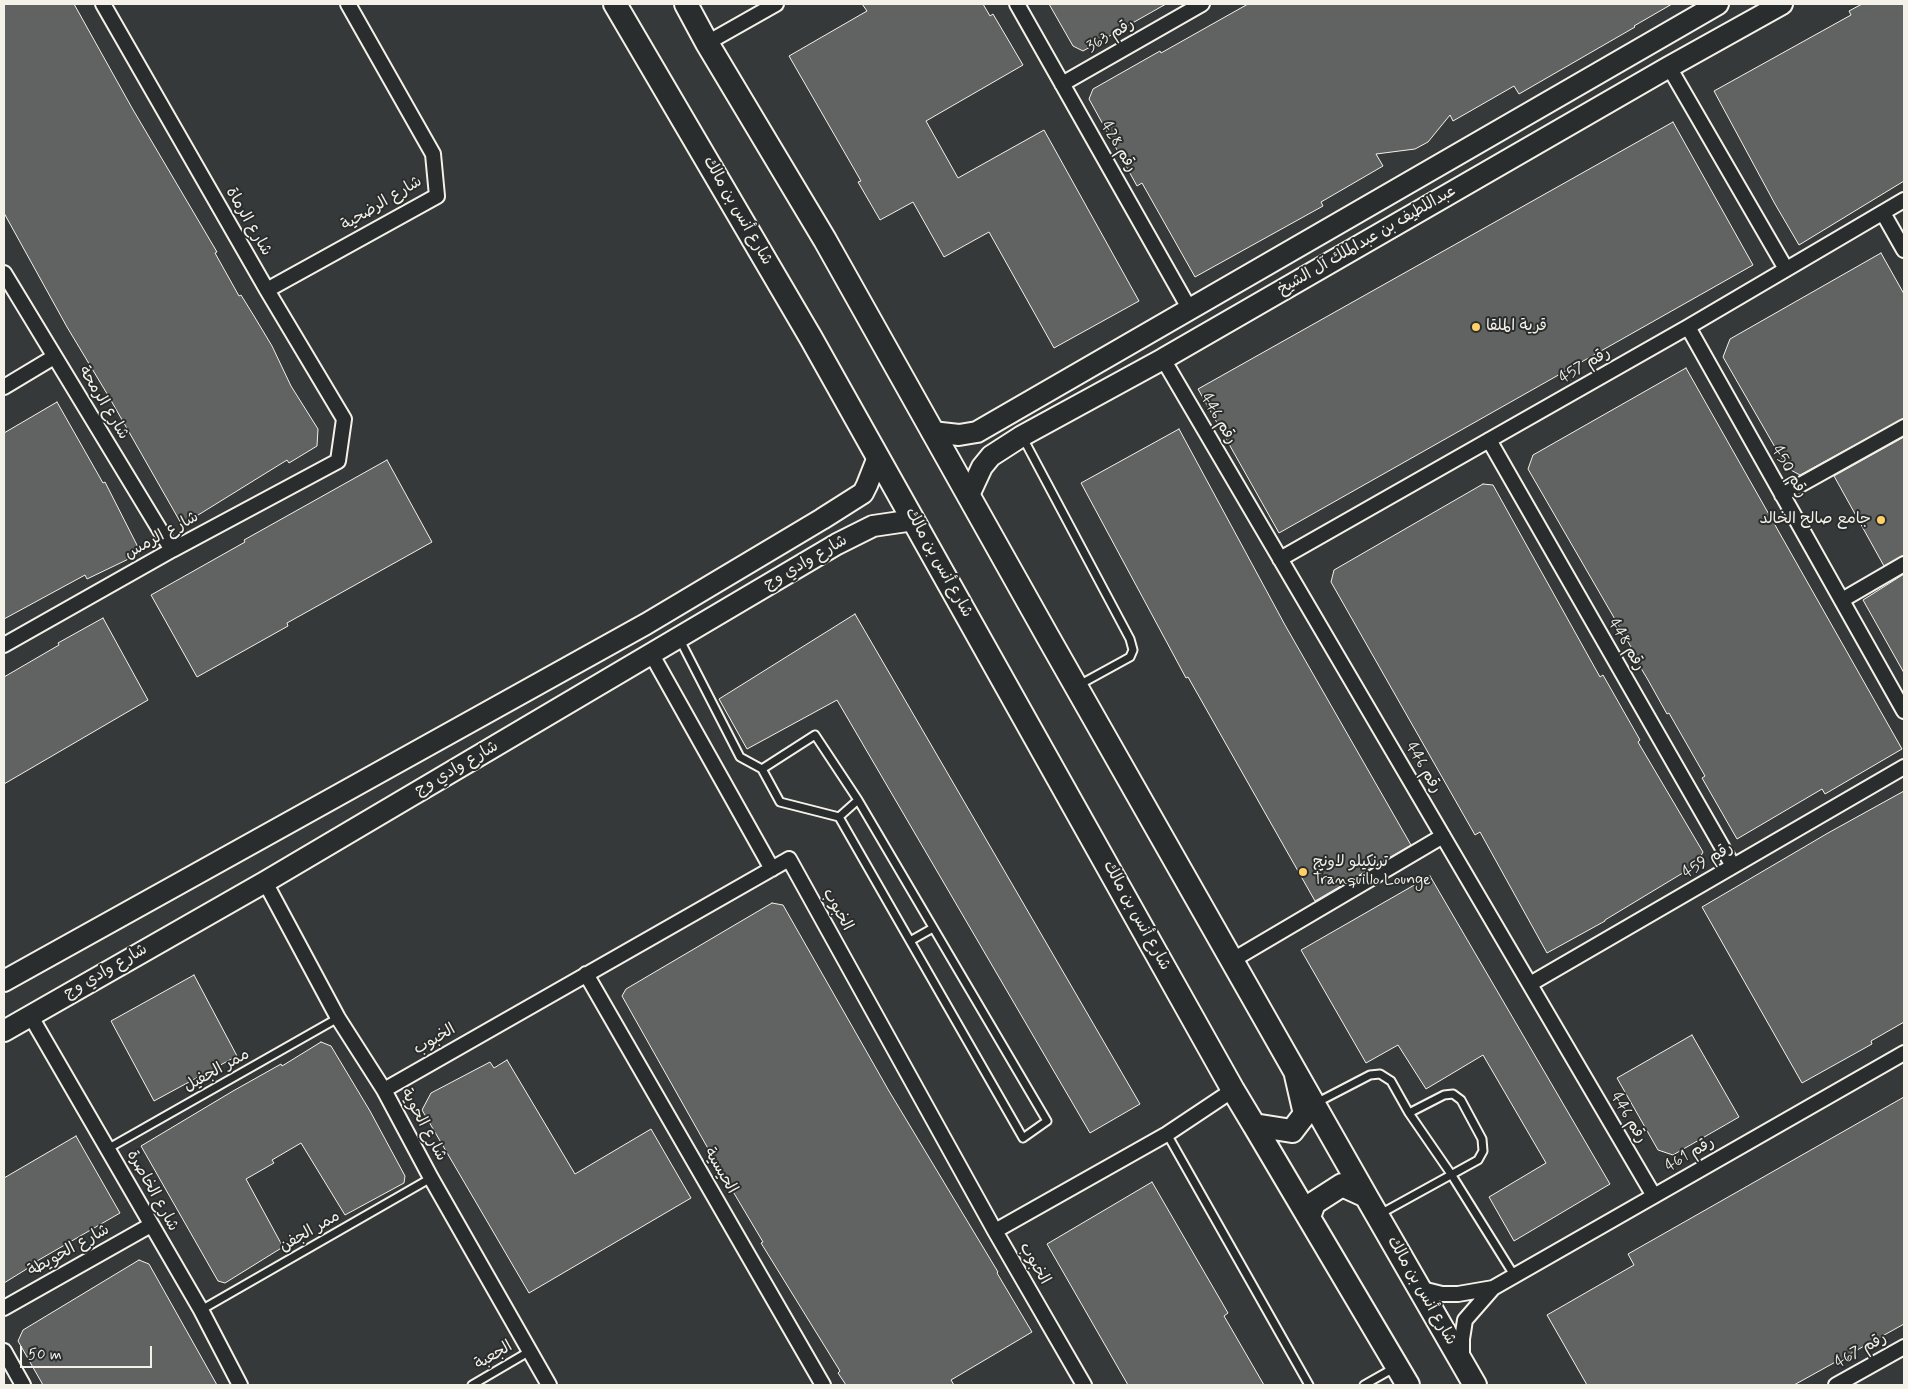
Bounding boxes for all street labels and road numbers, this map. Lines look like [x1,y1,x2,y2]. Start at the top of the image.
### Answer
street label: رقم 363 [1084,15,1138,57]
street label: رقم 428 [1096,118,1140,176]
street label: شارع أنس بن مالك [698,153,776,269]
street label: شارع الرضحية [338,172,426,236]
street label: عبداللطيف بن عبدالملك آل الشيخ [1274,182,1460,300]
street label: شارع الرماة [221,184,275,260]
street label: رقم 457 [1556,344,1614,388]
street label: شارع الرمحة [74,363,132,443]
street label: رقم 446 [1196,390,1240,448]
street label: رقم 450 [1767,443,1811,501]
street label: شارع أنس بن مالك [900,505,976,621]
street label: شارع الرمس [122,508,202,564]
street label: شارع وادي وج [761,531,851,595]
street label: رقم 448 [1603,616,1649,674]
street label: شارع وادي وج [412,737,502,801]
street label: رقم 446 [1401,739,1445,797]
street label: رقم 459 [1679,839,1737,883]
street label: شارع أنس بن مالك [1098,858,1174,974]
street label: الخبوب [818,886,856,934]
street label: شارع وادي وج [61,940,151,1004]
street label: الخبوب [411,1020,459,1060]
street label: ممر الجفيل [181,1045,253,1097]
street label: شارع الحوية [396,1085,450,1165]
street label: رقم 446 [1606,1089,1650,1147]
street label: رقم 461 [1662,1133,1718,1177]
street label: الحيسية [699,1145,741,1197]
street label: شارع الخاصرة [122,1147,182,1235]
street label: ممر الجفن [276,1207,344,1257]
street label: شارع الحويطة [25,1221,113,1281]
street label: شارع أنس بن مالك [1382,1233,1460,1349]
street label: الخبوب [1014,1240,1054,1288]
street label: رقم 467 [1832,1329,1890,1373]
street label: الجعبة [472,1337,516,1375]

